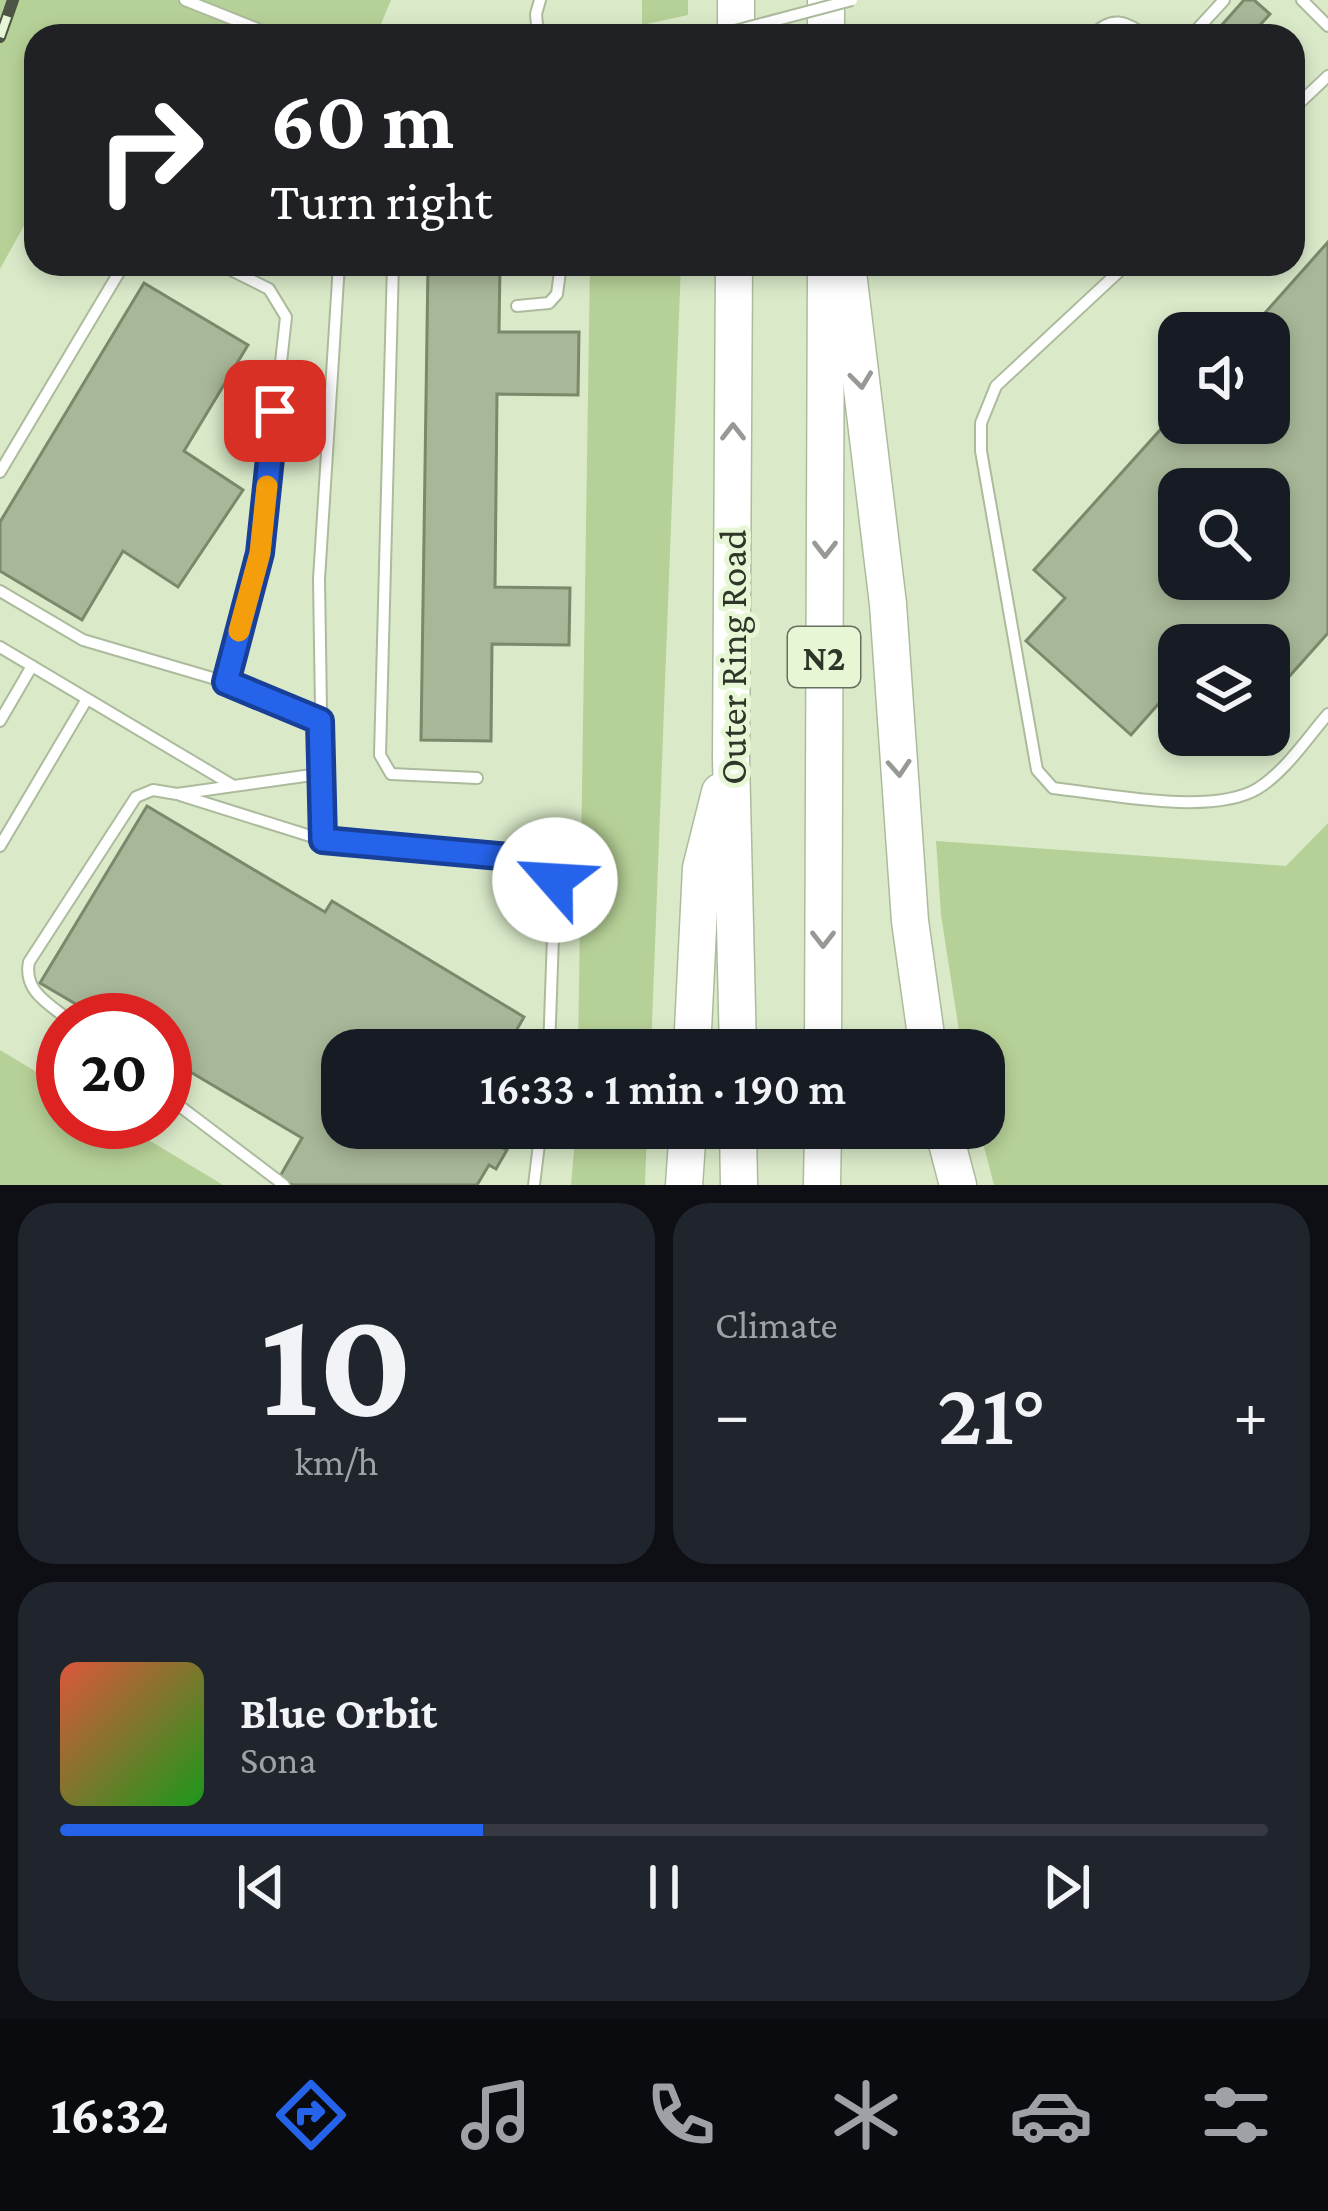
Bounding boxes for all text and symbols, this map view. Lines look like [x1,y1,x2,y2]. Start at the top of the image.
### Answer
icon: right [72,72,228,228]
text: 60 m [270,73,454,166]
text: Turn right [270,171,492,231]
map controls [1158,312,1290,756]
button: sound [1158,312,1290,444]
pin [224,360,326,462]
one-way arrow [847,370,873,390]
icon: arrive [242,378,308,444]
one-way arrow [720,422,746,440]
button: search [1158,468,1290,600]
street label: Outer Ring Road [711,529,755,785]
one-way arrow [812,541,838,559]
button: layers [1158,624,1290,756]
road number: N2 [788,627,860,687]
one-way arrow [886,759,912,778]
position arrow [492,817,618,943]
one-way arrow [810,931,836,949]
speed limit sign: 20 [36,993,192,1149]
text: 16:33 · 1 min · 190 m [480,1064,846,1114]
text: 10 [260,1275,413,1449]
text: Climate [715,1303,838,1346]
text: 21° [937,1363,1046,1463]
text: − [715,1377,750,1450]
text: + [1233,1377,1268,1450]
text: km/h [294,1440,379,1483]
text: Blue Orbit [240,1688,437,1738]
text: Sona [240,1738,317,1781]
icon: previous [228,1854,294,1920]
icon: pause [631,1854,697,1920]
icon: next [1034,1854,1100,1920]
icon: directions [269,2073,353,2157]
icon: music [454,2073,538,2157]
icon: phone [639,2073,723,2157]
icon: climate [824,2073,908,2157]
icon: car [1009,2073,1093,2157]
icon: filters [1194,2073,1278,2157]
text: 16:32 [50,2085,169,2145]

